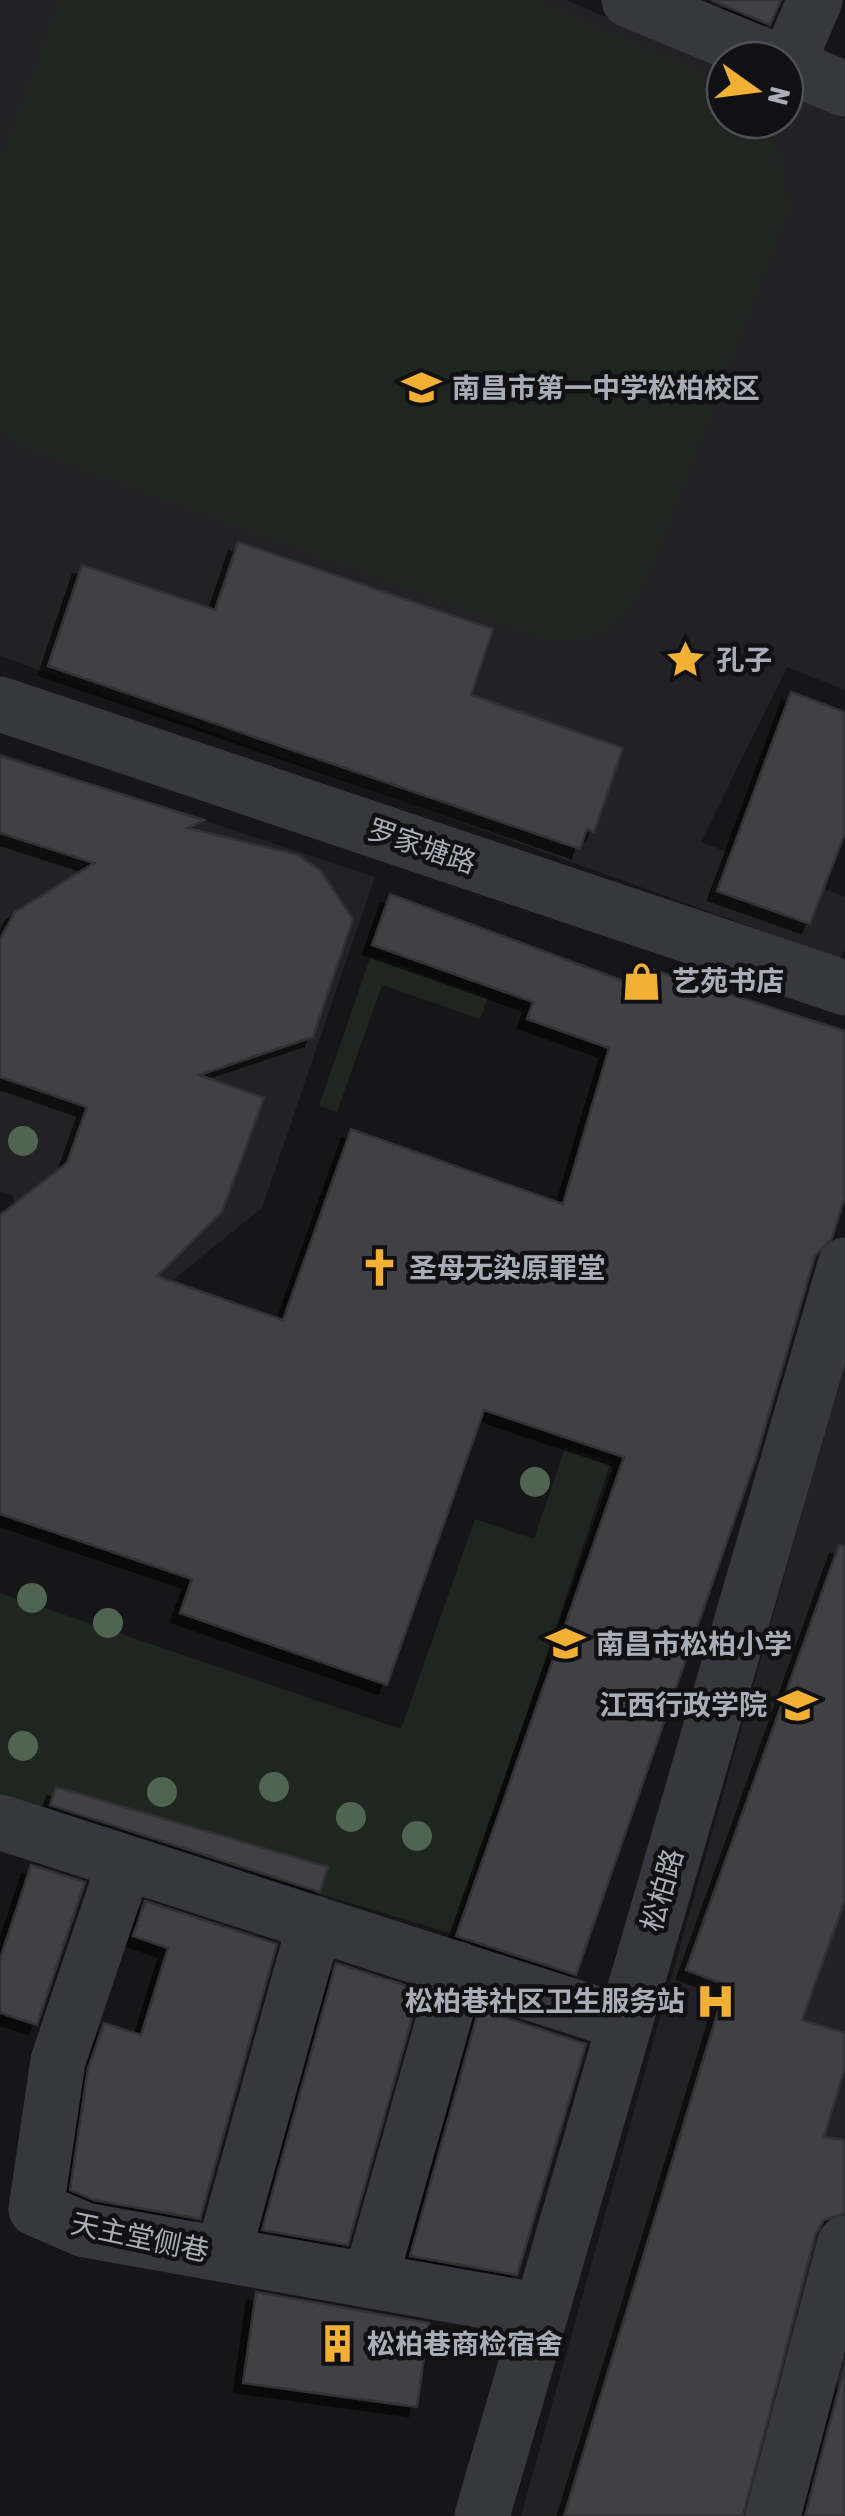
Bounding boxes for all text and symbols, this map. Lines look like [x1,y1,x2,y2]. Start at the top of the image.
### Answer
north arrow [705,40,805,140]
text: N [762,84,797,108]
school or university icon: 南昌市第一中学松柏校区 [401,367,443,409]
place label: 南昌市第一中学松柏校区 [452,372,760,404]
place icon: 孔子 [665,639,707,681]
place label: 孔子 [716,644,772,676]
street label: 罗家塘路 [364,813,480,879]
shop icon: 艺苑书店 [621,960,663,1002]
place label: 艺苑书店 [672,965,784,997]
church icon: 圣母无染原罪堂 [358,1247,400,1289]
place label: 圣母无染原罪堂 [409,1252,605,1284]
school or university icon: 南昌市松柏小学 [545,1623,587,1665]
place label: 南昌市松柏小学 [596,1628,792,1660]
school or university icon: 江西行政学院 [776,1684,818,1726]
place label: 江西行政学院 [599,1689,767,1721]
street label: 松柏路 [635,1845,689,1935]
hospital icon: 松柏巷社区卫生服务站 [694,1980,736,2022]
place label: 松柏巷社区卫生服务站 [405,1985,685,2017]
street label: 天主堂侧巷 [68,2207,212,2267]
building icon: 松柏巷商检宿舍 [316,2323,358,2365]
place label: 松柏巷商检宿舍 [367,2328,563,2360]

